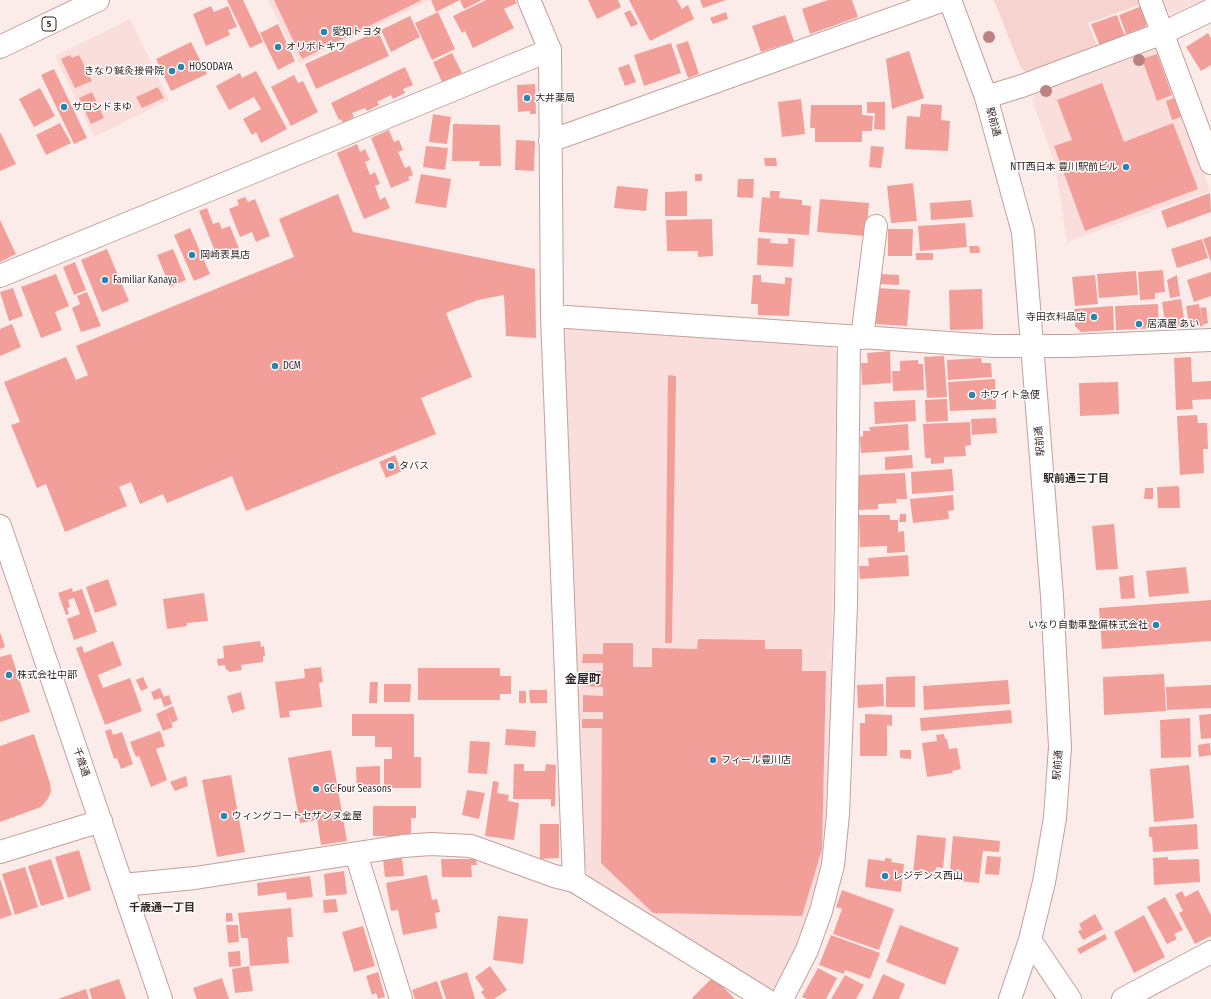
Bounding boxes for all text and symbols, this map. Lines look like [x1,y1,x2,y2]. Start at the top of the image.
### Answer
road number: 5 [42,17,56,31]
place label: 愛知トヨタ [332,26,382,38]
marker: 愛知トヨタ [319,27,329,37]
place label: オリボトキワ [286,41,346,53]
marker: オリボトキワ [273,42,283,52]
place label: HOSODAYA [189,61,233,73]
marker: HOSODAYA [176,62,186,72]
place label: きなり鍼灸接骨院 [84,65,164,77]
marker: きなり鍼灸接骨院 [167,66,177,76]
place label: 大井薬局 [535,92,575,104]
marker: 大井薬局 [522,93,532,103]
place label: サロンドまゆ [72,101,132,113]
marker: サロンドまゆ [59,102,69,112]
street label: 駅前通 [983,106,1003,138]
place label: NTT西日本 豊川駅前ビル [1010,161,1118,173]
marker: NTT西日本 豊川駅前ビル [1121,162,1131,172]
place label: 岡崎表具店 [200,249,250,261]
marker: 岡崎表具店 [187,250,197,260]
place label: Familiar Kanaya [113,274,177,286]
marker: Familiar Kanaya [100,275,110,285]
place label: 寺田衣料品店 [1026,311,1086,323]
marker: 寺田衣料品店 [1089,312,1099,322]
place label: 居酒屋 あい [1147,318,1199,330]
marker: 居酒屋 あい [1134,319,1144,329]
place label: DCM [283,360,301,372]
marker: DCM [270,361,280,371]
place label: ホワイト急便 [980,389,1040,401]
marker: ホワイト急便 [967,390,977,400]
street label: 駅前通 [1033,426,1047,456]
place label: タパス [399,460,429,472]
marker: タパス [386,461,396,471]
district label: 駅前通三丁目 [1043,472,1109,486]
place label: いなり自動車整備株式会社 [1028,619,1148,631]
marker: いなり自動車整備株式会社 [1151,620,1161,630]
place label: 株式会社中部 [17,669,77,681]
marker: 株式会社中部 [4,670,14,680]
district label: 金屋町 [565,673,601,687]
street label: 千歳通 [70,746,92,778]
street label: 駅前通 [1051,750,1065,780]
place label: フィール豊川店 [721,754,791,766]
marker: フィール豊川店 [708,755,718,765]
place label: GC Four Seasons [324,783,391,795]
marker: GC Four Seasons [311,784,321,794]
place label: ウィングコートセザンヌ金屋 [232,810,362,822]
marker: ウィングコートセザンヌ金屋 [219,811,229,821]
place label: レジデンス西山 [893,870,963,882]
marker: レジデンス西山 [880,871,890,881]
district label: 千歳通一丁目 [129,901,195,915]

